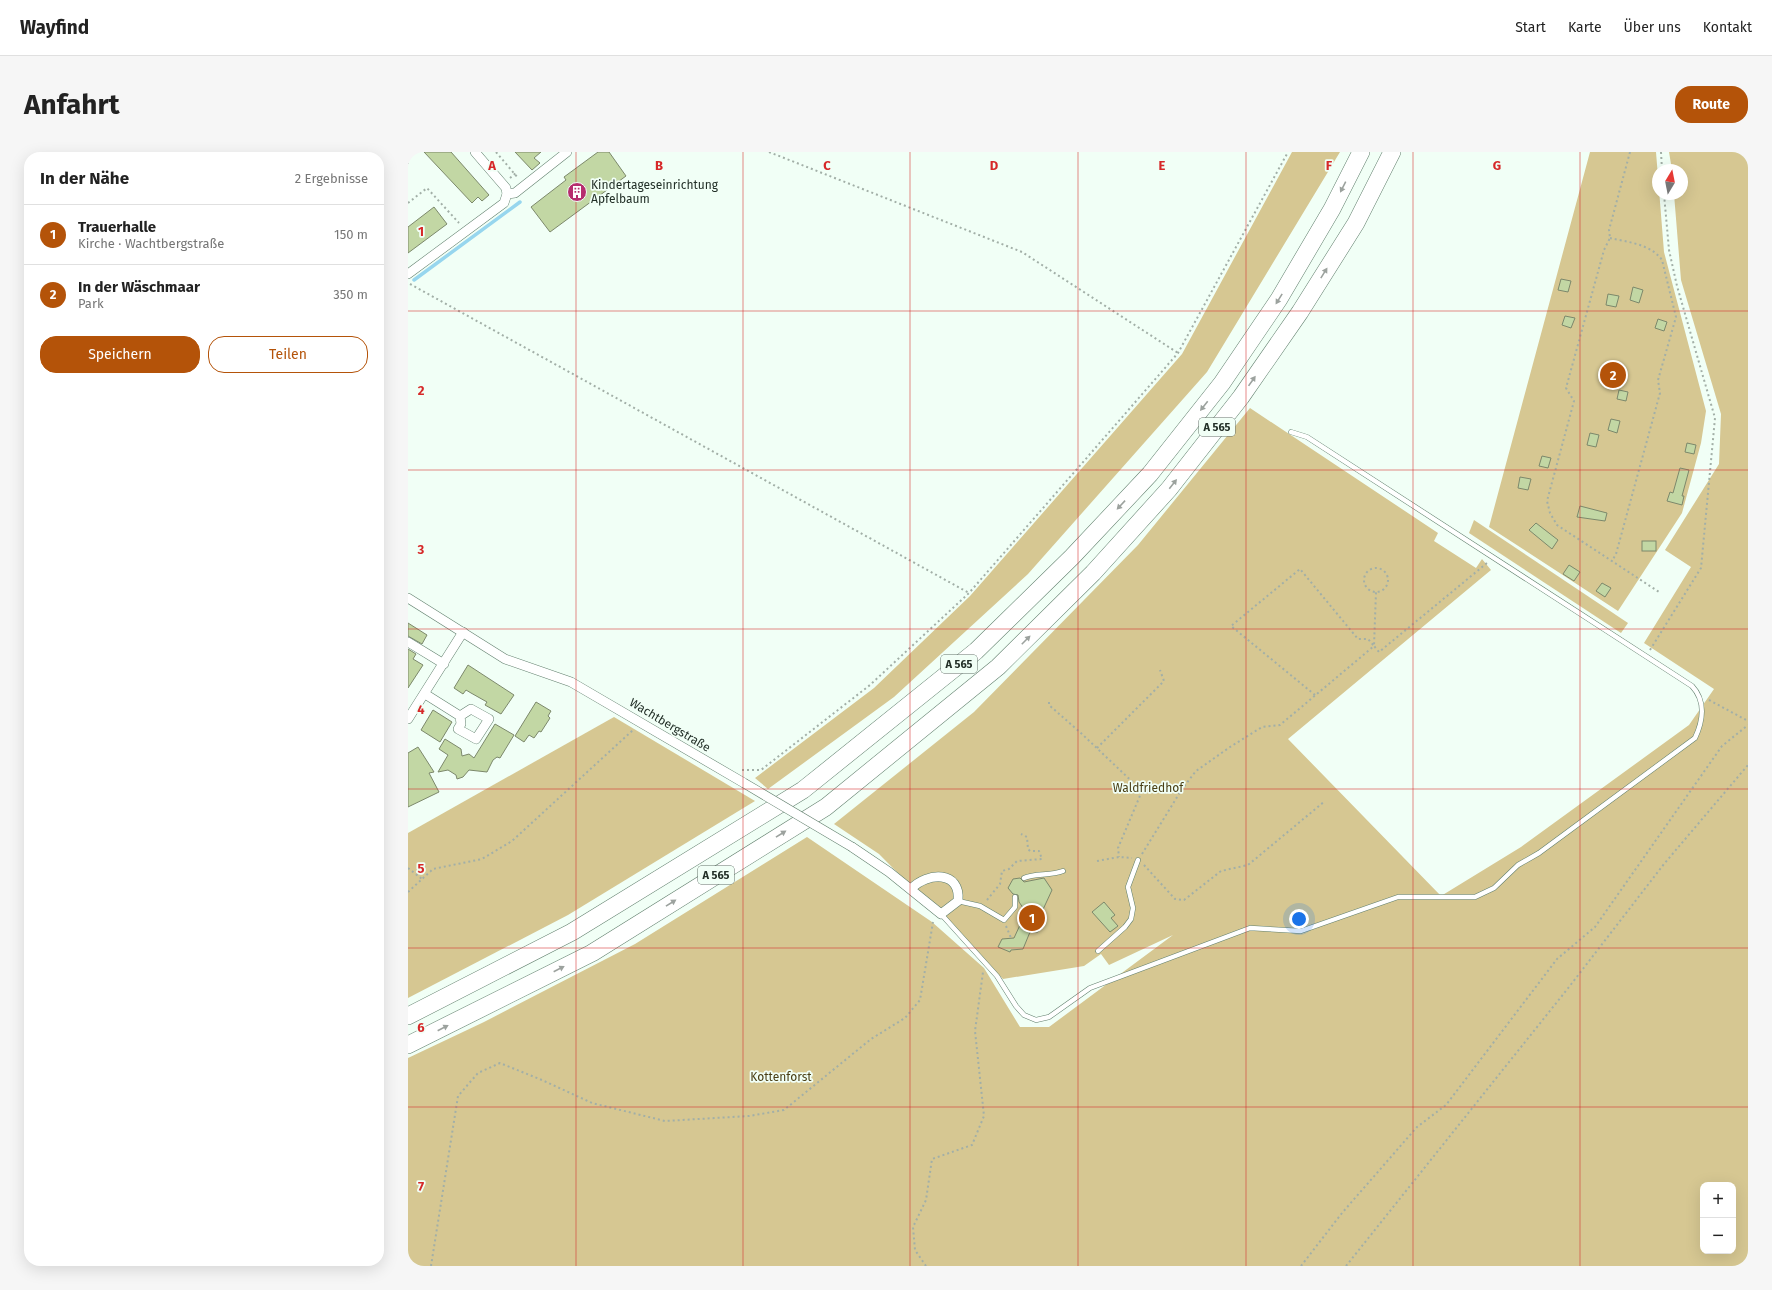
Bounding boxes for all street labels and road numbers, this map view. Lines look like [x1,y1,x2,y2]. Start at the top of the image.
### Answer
road number: A 565 [1199,418,1235,436]
road number: A 565 [941,655,977,673]
street label: Wachtbergstraße [627,695,713,755]
road number: A 565 [698,866,734,884]

